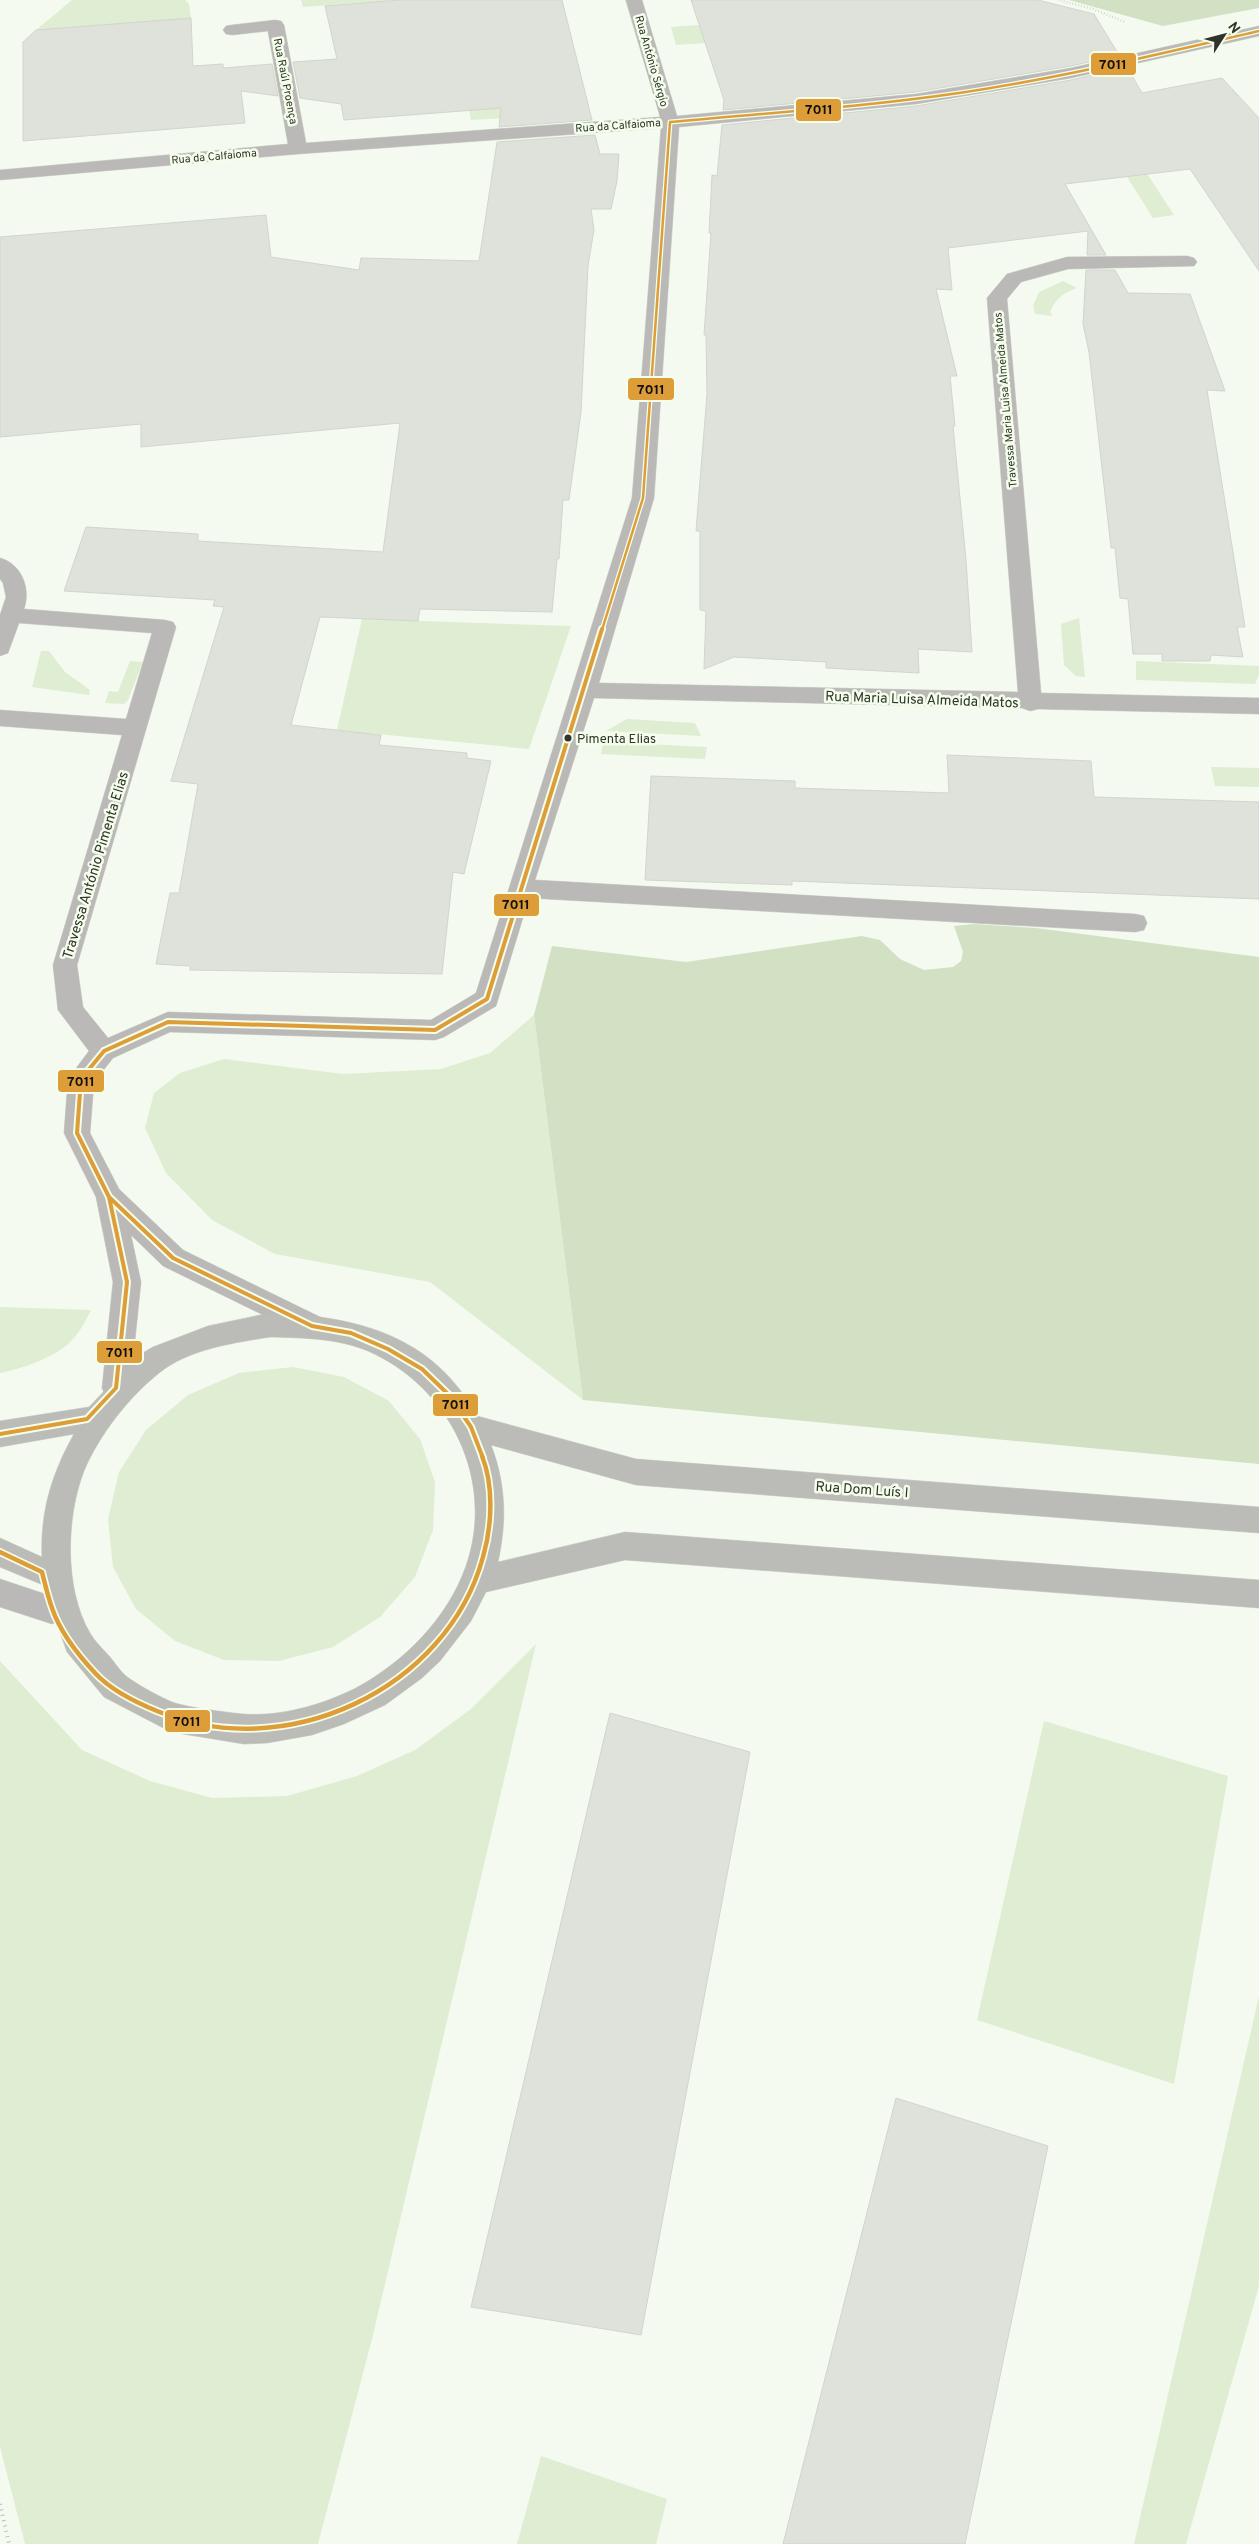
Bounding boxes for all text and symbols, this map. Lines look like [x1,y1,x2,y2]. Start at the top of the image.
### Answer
north arrow [1199,10,1249,60]
street label: Rua António Sérgio [631,14,671,108]
text: N [1223,19,1243,37]
street label: Rua Raúl Proença [270,37,300,126]
line badge: 7011 [1090,52,1137,76]
text: 7011 [1099,57,1127,74]
line badge: 7011 [795,98,842,122]
text: 7011 [805,102,833,119]
street label: Rua da Calfaioma [575,116,661,136]
street label: Rua da Calfaioma [171,146,258,168]
street label: Travessa Maria Luisa Almeida Matos [991,312,1021,488]
line badge: 7011 [627,377,675,401]
text: 7011 [637,382,665,399]
street label: Rua Maria Luisa Almeida Matos [825,689,1019,712]
place label: Pimenta Elias [577,732,656,748]
marker: Pimenta Elias [563,733,573,743]
street label: Travessa António Pimenta Elias [60,770,133,961]
line badge: 7011 [493,893,540,917]
text: 7011 [502,897,530,914]
line badge: 7011 [57,1069,105,1093]
text: 7011 [67,1074,95,1091]
line badge: 7011 [96,1340,143,1364]
text: 7011 [106,1345,134,1362]
line badge: 7011 [432,1393,479,1417]
text: 7011 [442,1397,470,1414]
street label: Rua Dom Luís I [815,1479,909,1502]
line badge: 7011 [164,1709,211,1733]
text: 7011 [173,1714,201,1731]

